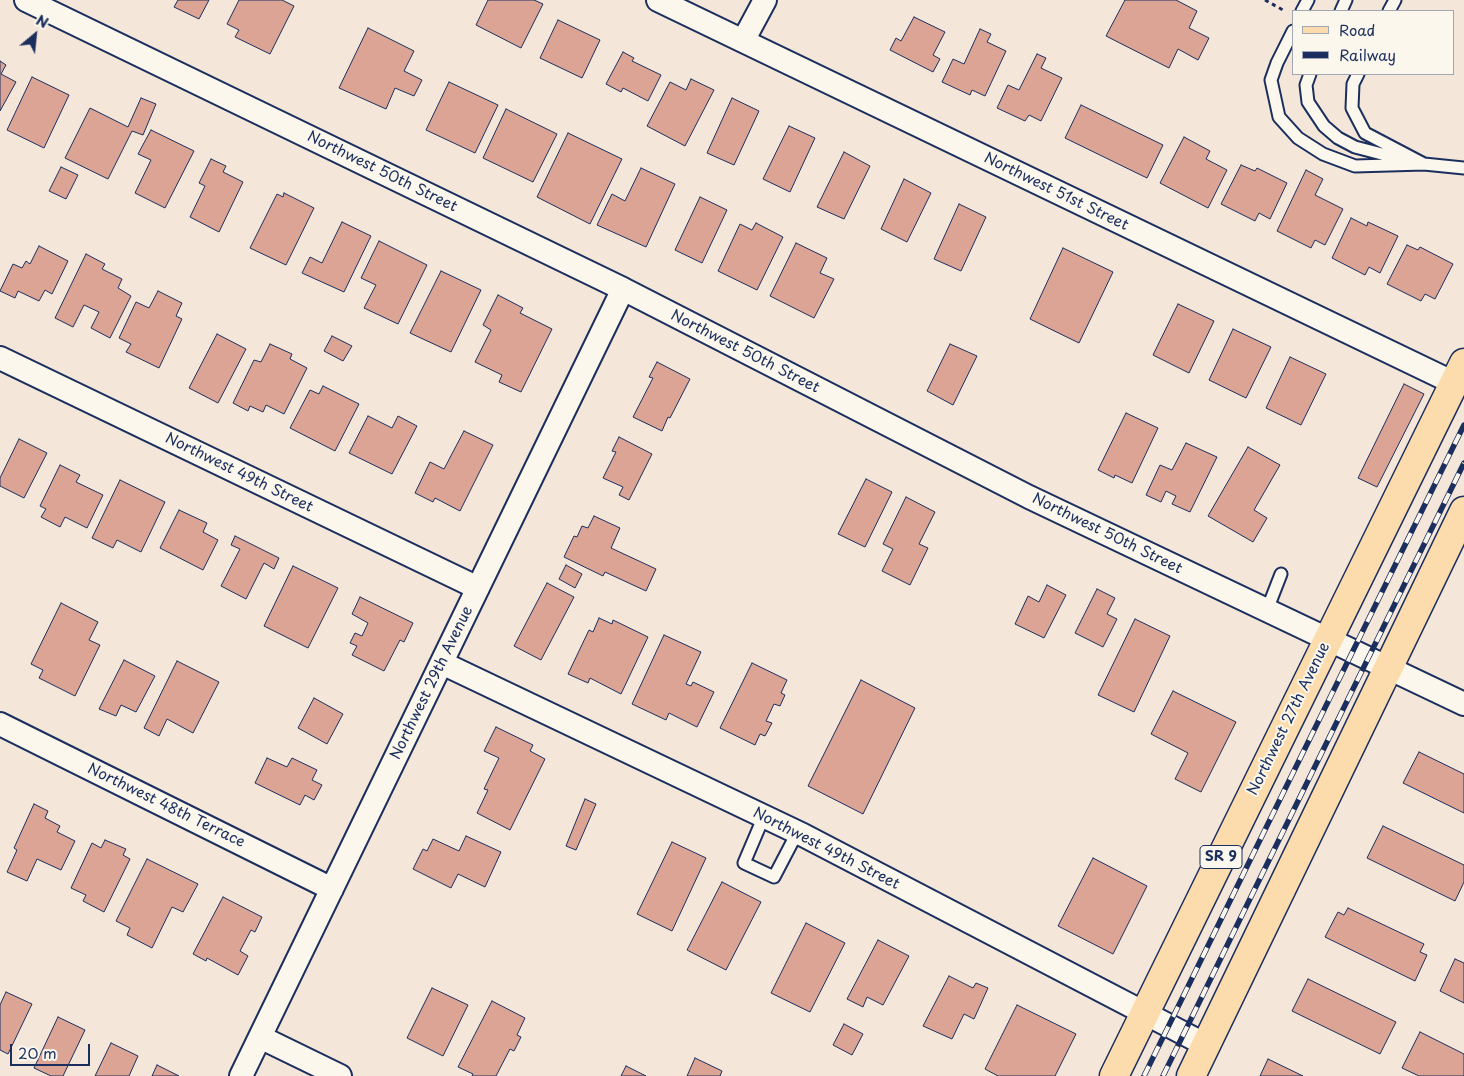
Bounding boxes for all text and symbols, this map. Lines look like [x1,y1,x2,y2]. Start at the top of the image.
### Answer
text: N [32,9,52,33]
north arrow [10,10,60,60]
legend [1292,10,1454,75]
text: Road [1339,18,1375,41]
text: Railway [1339,43,1396,66]
street label: Northwest 50th Street [304,128,460,216]
street label: Northwest 51st Street [981,149,1131,235]
street label: Northwest 50th Street [668,307,822,397]
street label: Northwest 49th Street [162,429,316,517]
street label: Northwest 50th Street [1029,490,1185,578]
street label: Northwest 29th Avenue [387,603,477,763]
street label: Northwest 27th Avenue [1244,640,1334,798]
street label: Northwest 48th Terrace [84,760,248,852]
street label: Northwest 49th Street [750,804,902,894]
road number: SR 9 [1200,846,1242,869]
scale bar [12,1034,92,1066]
text: 20 m [18,1041,57,1064]

